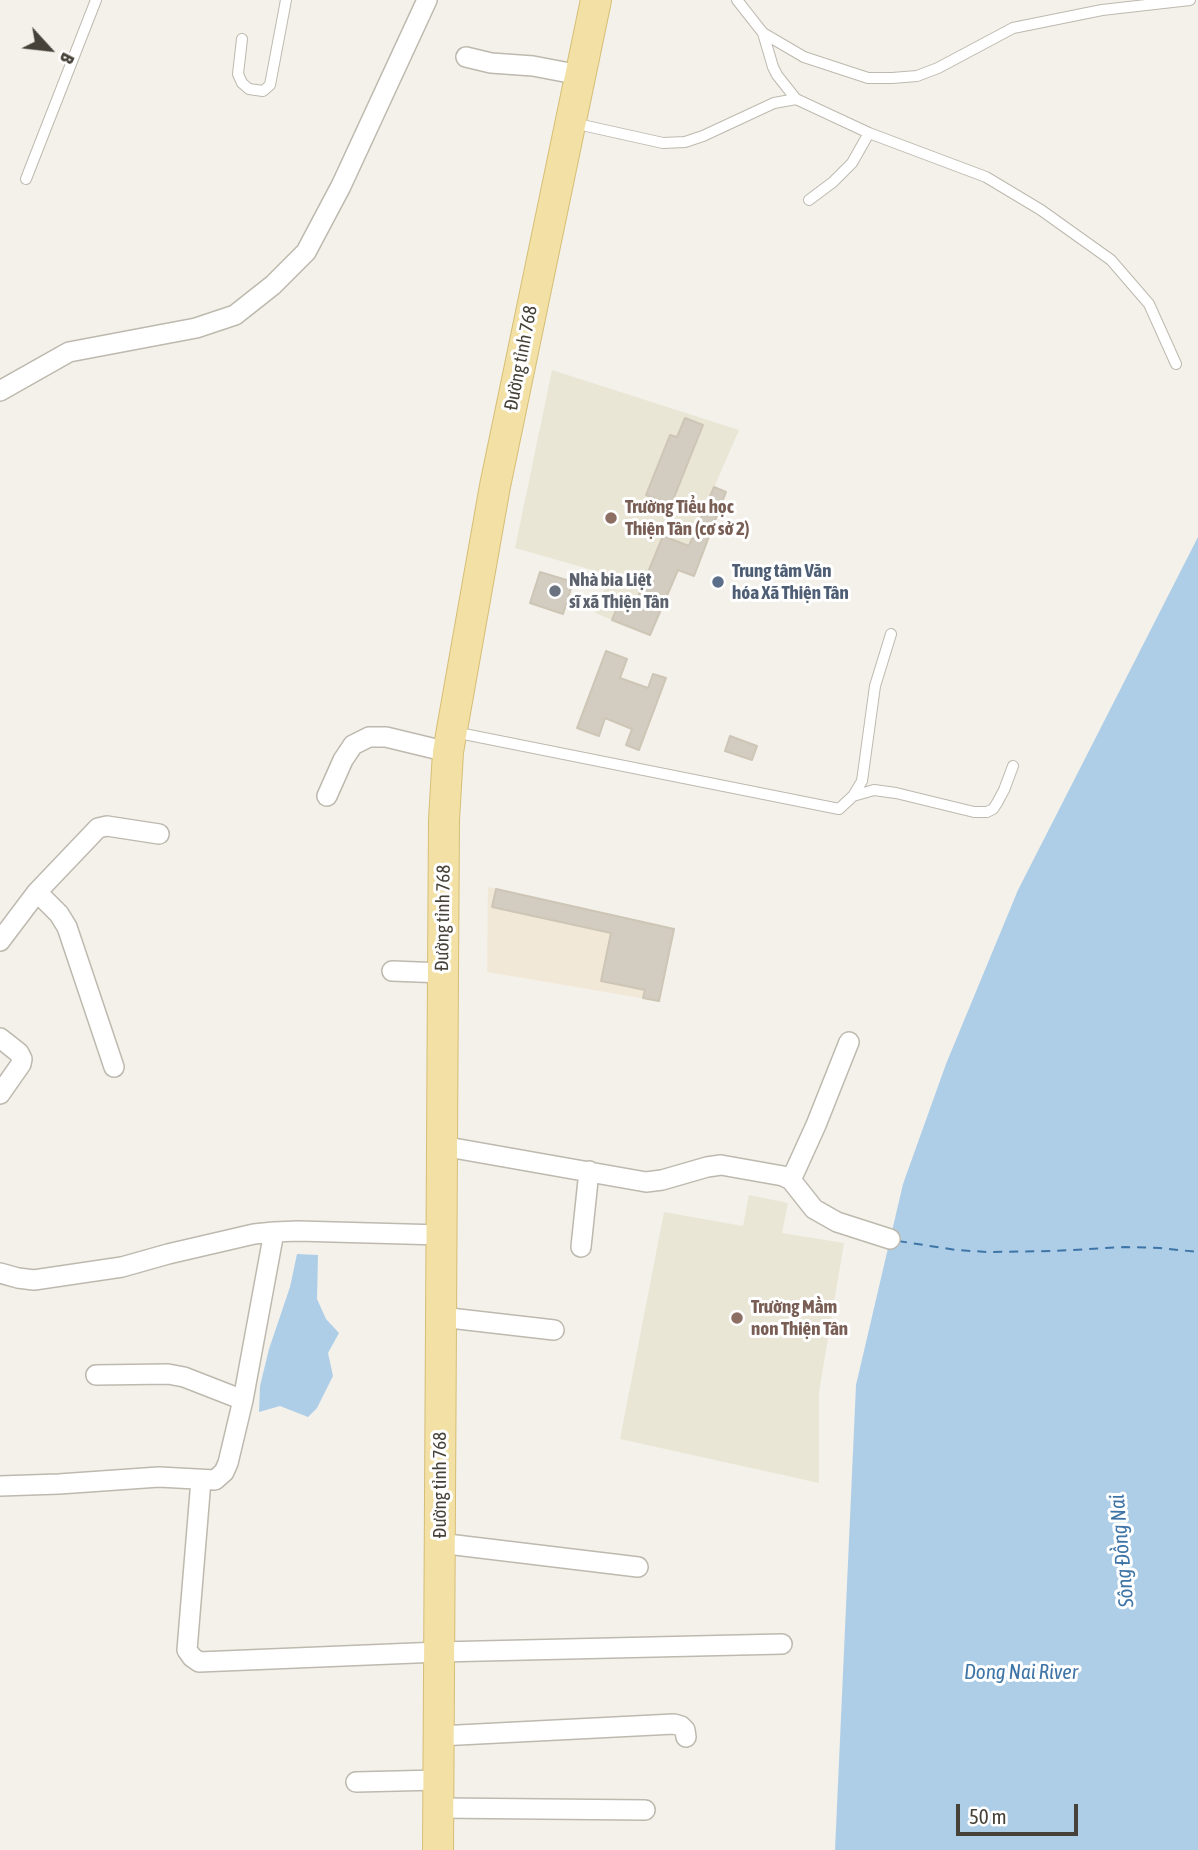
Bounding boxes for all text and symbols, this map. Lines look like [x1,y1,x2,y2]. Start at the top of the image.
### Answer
north arrow [14,14,84,84]
text: B [56,50,80,68]
street label: Đường tỉnh 768 [500,304,542,412]
place label: Trường Tiểu học Thiện Tân (cơ sở 2) [625,496,750,540]
marker: Trường Tiểu học Thiện Tân (cơ sở 2) [603,510,619,526]
place label: Trung tâm Văn hóa Xã Thiện Tân [732,560,849,604]
place label: Nhà bia Liệt sĩ xã Thiện Tân [569,569,669,613]
marker: Trung tâm Văn hóa Xã Thiện Tân [710,574,726,590]
marker: Nhà bia Liệt sĩ xã Thiện Tân [547,583,563,599]
street label: Đường tỉnh 768 [431,865,455,971]
place label: Trường Mầm non Thiện Tân [751,1296,848,1340]
marker: Trường Mầm non Thiện Tân [729,1310,745,1326]
street label: Đường tỉnh 768 [429,1432,451,1538]
water label: Sông Đồng Nai [1105,1494,1139,1608]
water label: Dong Nai River [964,1659,1078,1685]
scale bar [960,1790,1082,1834]
text: 50 m [969,1804,1007,1828]

